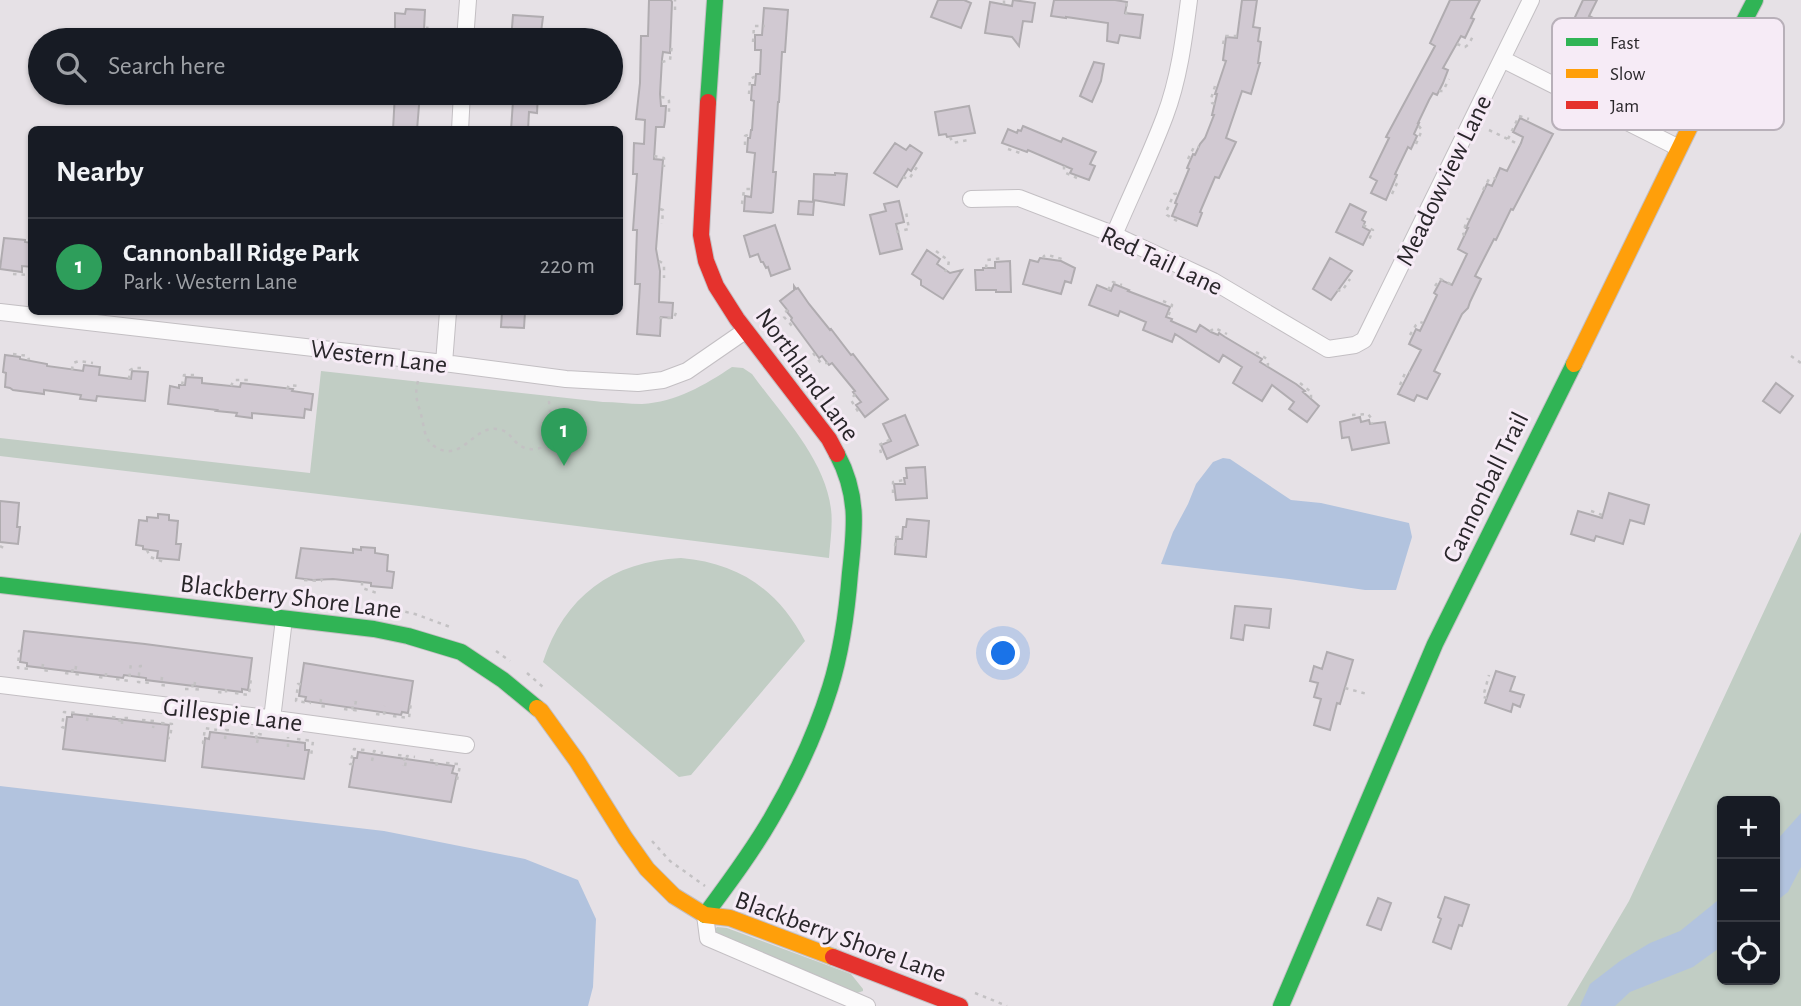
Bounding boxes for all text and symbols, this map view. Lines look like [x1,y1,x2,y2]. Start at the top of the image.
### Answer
legend [1552,18,1784,130]
search box [28,28,623,105]
text: Fast [1610,34,1640,53]
icon: search [52,48,90,86]
text: Search here [108,53,226,79]
text: Slow [1610,65,1646,84]
street label: Meadowview Lane [1391,91,1496,270]
text: Jam [1610,97,1639,116]
text: Nearby [56,157,144,187]
street label: Red Tail Lane [1097,221,1227,300]
text: Cannonball Ridge Park [123,240,359,266]
text: 1 [75,255,83,278]
text: 220 m [540,255,595,278]
text: Park · Western Lane [123,271,297,294]
street label: Northland Lane [750,303,864,446]
street label: Western Lane [309,336,449,378]
pin: 1 [541,408,587,466]
street label: Cannonball Trail [1438,408,1534,567]
street label: Blackberry Shore Lane [179,571,403,623]
your location [986,636,1020,670]
street label: Gillespie Lane [162,694,304,736]
map controls [1717,796,1780,985]
button: + [1717,796,1780,859]
button: − [1717,859,1780,922]
street label: Blackberry Shore Lane [732,887,950,987]
button: locate [1717,922,1780,985]

